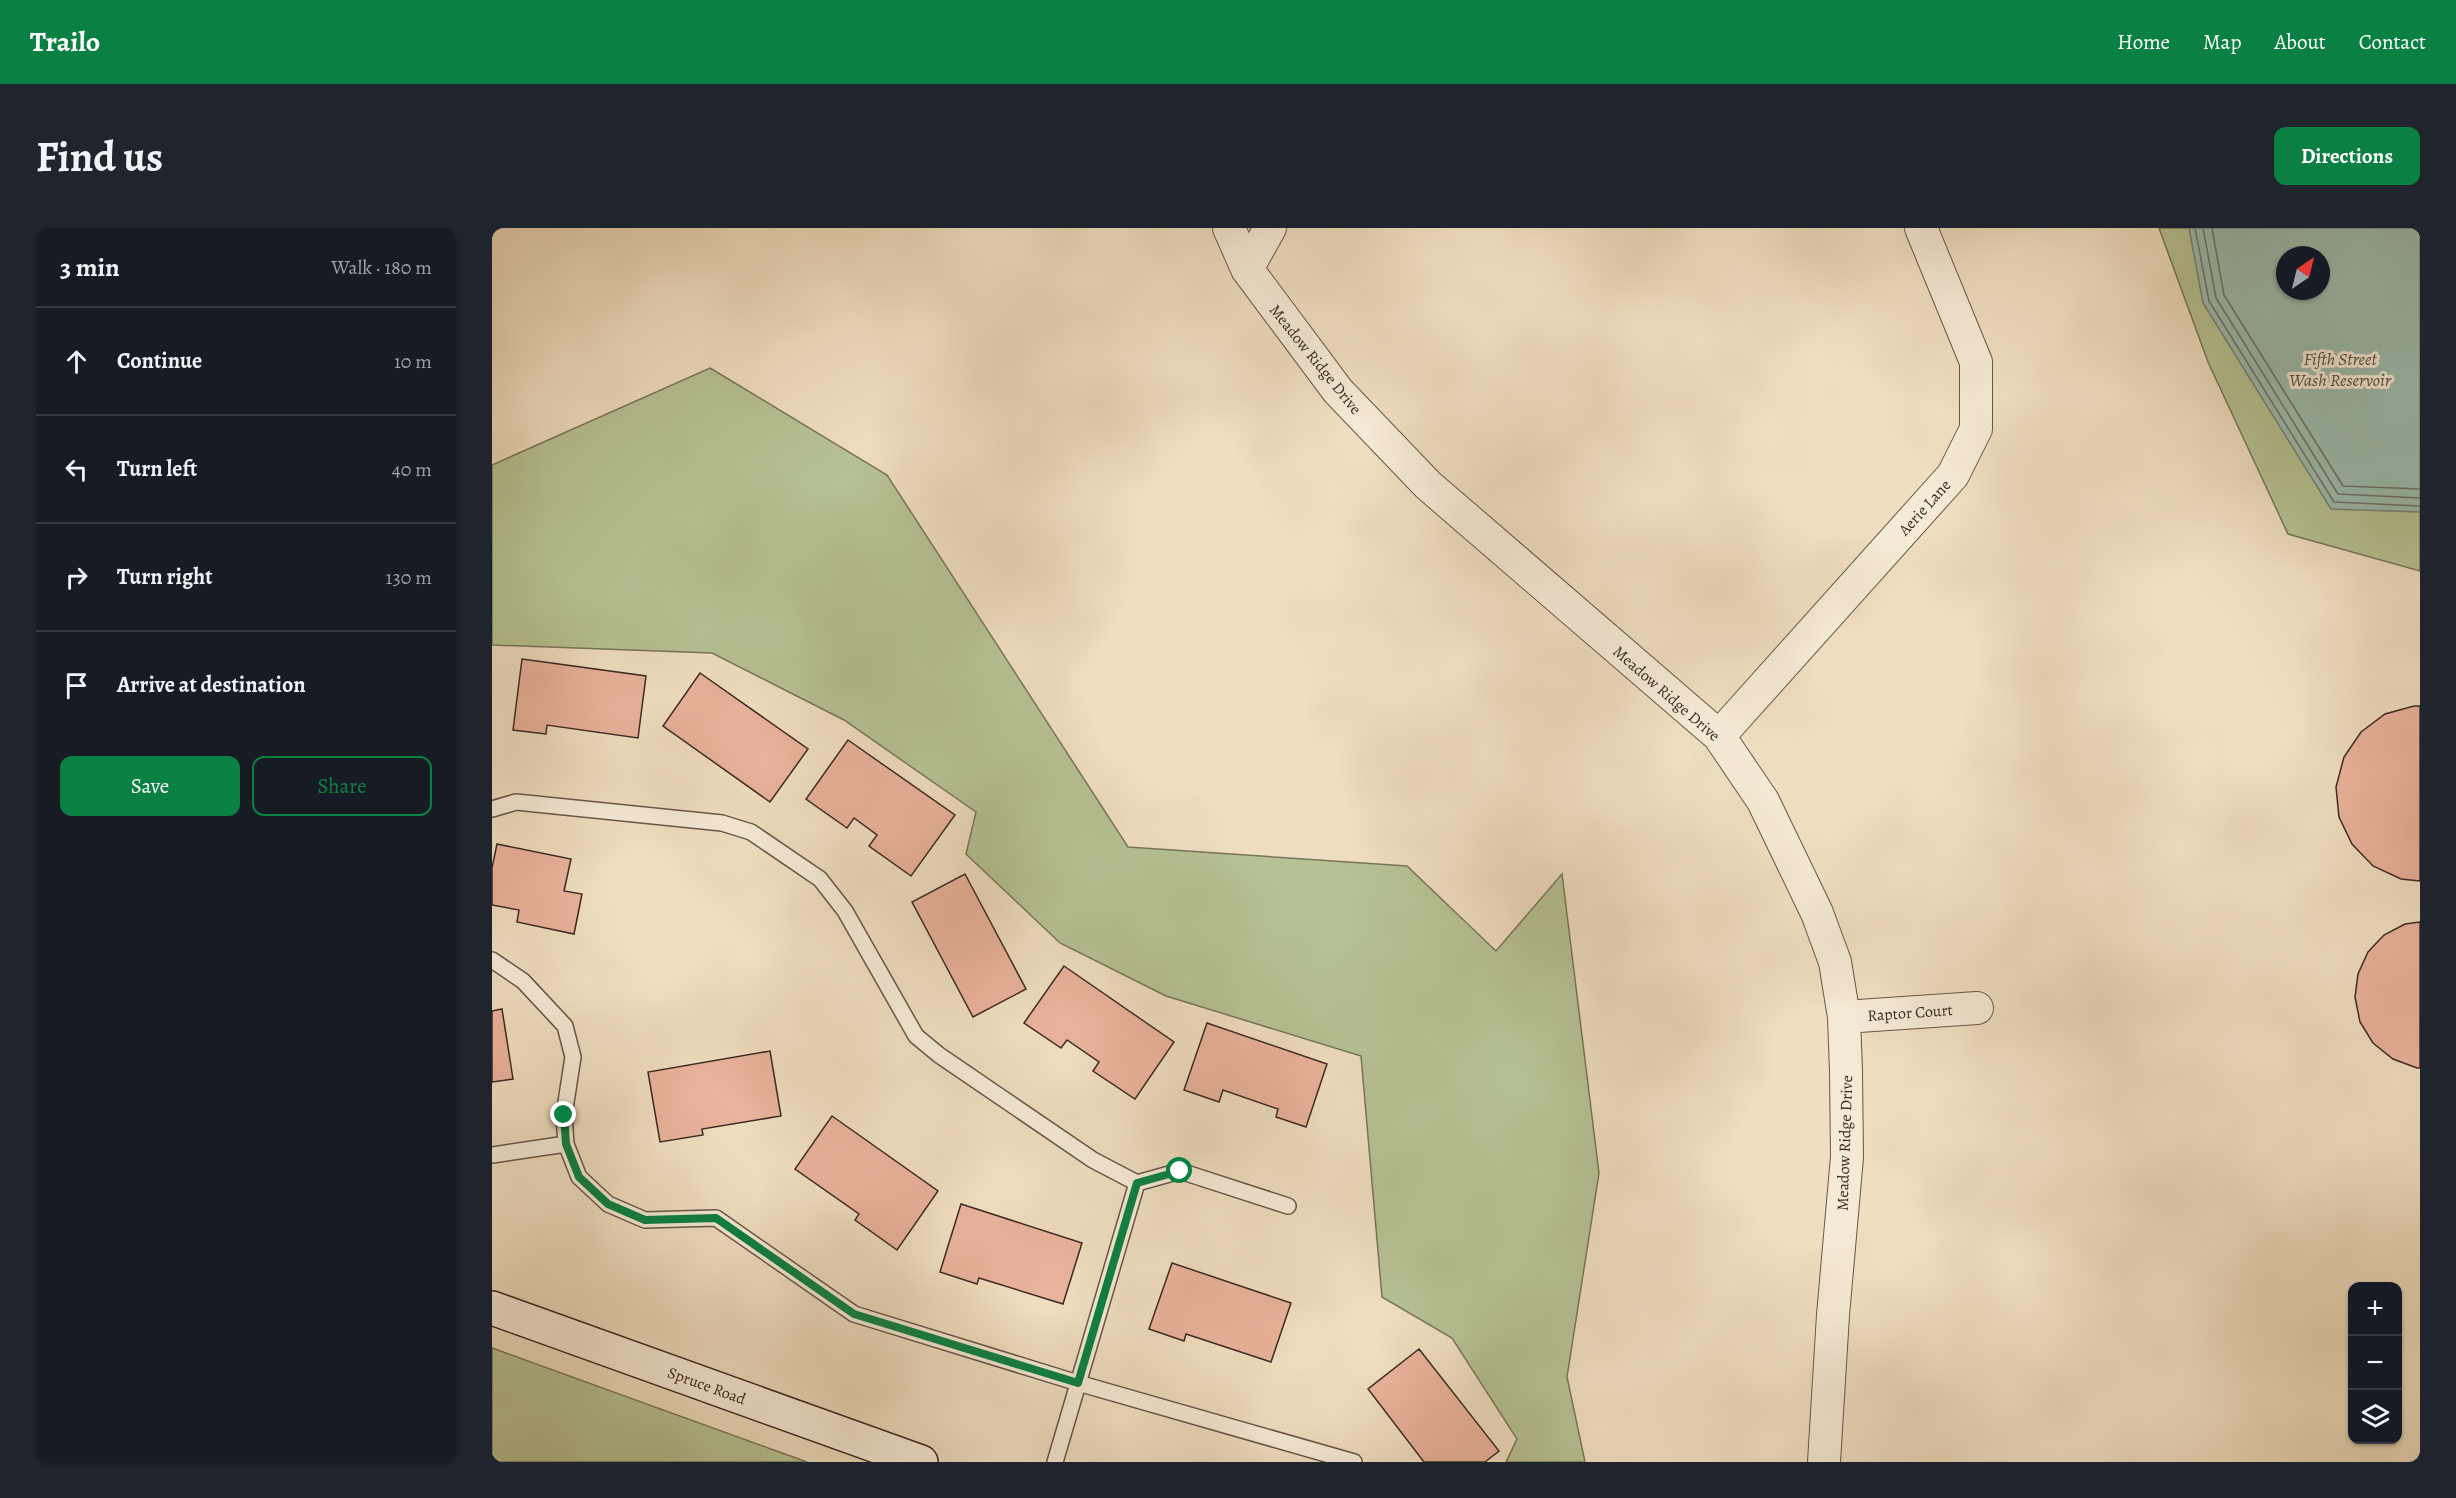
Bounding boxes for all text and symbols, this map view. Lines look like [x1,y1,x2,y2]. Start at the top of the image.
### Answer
text: Trailo [30,23,100,61]
text: Home [2117,28,2170,56]
text: Map [2203,28,2241,56]
text: About [2274,28,2326,56]
text: Contact [2359,28,2426,56]
button: Directions [2274,127,2420,185]
text: Find us [36,128,163,185]
north arrow [2276,246,2330,300]
text: 3 min [60,250,120,285]
text: Walk · 180 m [331,254,432,281]
street label: Meadow Ridge Drive [1264,300,1366,419]
icon: ahead [60,345,93,378]
text: Continue [117,346,202,376]
water label: Fifth Street Wash Reservoir [2289,347,2392,392]
text: 10 m [394,348,432,375]
icon: left [60,453,93,486]
text: Turn left [117,454,197,484]
text: 40 m [392,456,432,483]
street label: Aerie Lane [1893,475,1956,541]
icon: right [60,561,93,594]
text: Turn right [117,562,213,592]
text: 130 m [386,564,432,591]
street label: Meadow Ridge Drive [1608,641,1725,747]
icon: arrive [60,669,93,702]
text: Arrive at destination [117,670,306,700]
button: Save [60,756,240,816]
button: Share [252,756,432,816]
street label: Raptor Court [1867,999,1954,1027]
street label: Meadow Ridge Drive [1832,1075,1858,1211]
route end [550,1101,576,1127]
route start [1166,1157,1192,1183]
map controls [2348,1282,2402,1444]
button: + [2348,1282,2402,1336]
button: − [2348,1336,2402,1390]
street label: Spruce Road [664,1362,749,1410]
button: layers [2348,1390,2402,1444]

